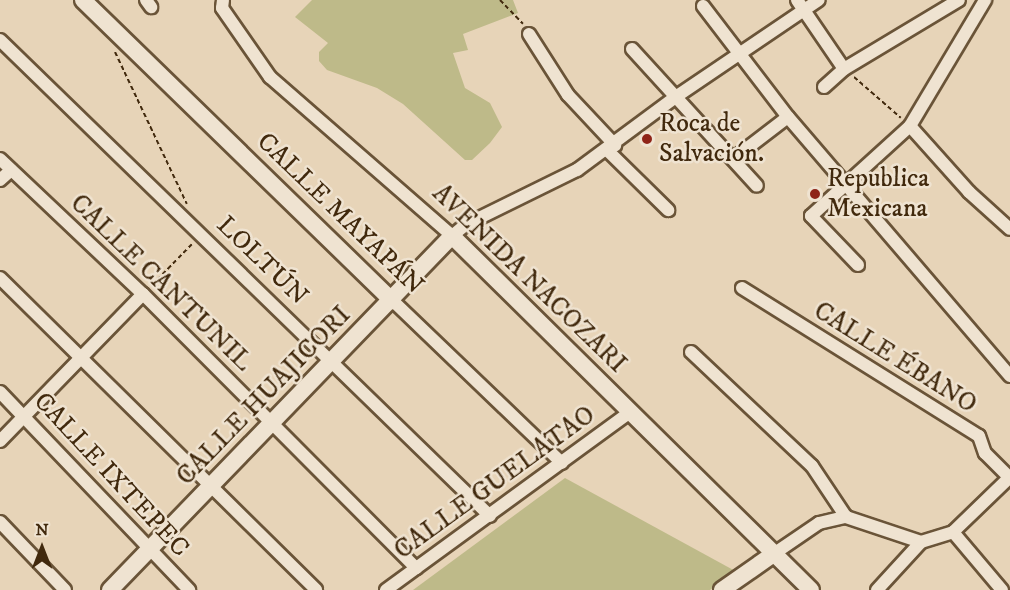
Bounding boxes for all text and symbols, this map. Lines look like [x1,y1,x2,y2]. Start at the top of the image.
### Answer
place label: Roca de Salvación. [659,108,764,170]
street label: CALLE MAYAPÁN [250,126,430,302]
marker: Roca de Salvación. [640,132,654,146]
place label: Republica Mexicana [827,163,929,224]
street label: AVENIDA NACOZARI [425,178,633,380]
marker: Republica Mexicana [808,187,822,201]
street label: CALLE CANTUNIL [63,188,259,378]
street label: LOLTÚN [210,210,314,312]
street label: CALLE ÉBANO [808,295,982,421]
street label: CALLE HUAJICORI [170,300,358,492]
street label: CALLE IXTEPEC [27,386,195,564]
street label: CALLE GUELATAO [388,400,602,566]
north arrow [12,518,72,578]
text: N [35,520,49,540]

